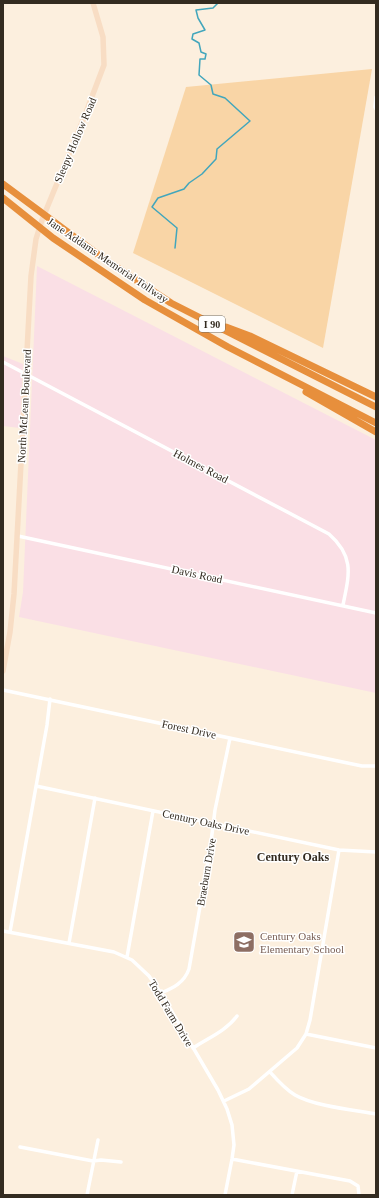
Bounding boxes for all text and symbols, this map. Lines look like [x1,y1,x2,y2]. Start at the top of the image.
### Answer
street label: Sleepy Hollow Road [52,95,99,185]
street label: Jane Addams Memorial Tollway [45,215,171,305]
road number: I 90 [199,316,225,332]
street label: North McLean Boulevard [15,348,33,463]
street label: Holmes Road [172,447,231,486]
street label: Davis Road [170,563,224,585]
street label: Forest Drive [161,717,217,741]
street label: Century Oaks Drive [161,807,251,837]
street label: Braeburn Drive [194,837,218,907]
district label: Century Oaks [257,850,329,864]
school or university icon: Century Oaks Elementary School [231,929,257,955]
place label: Century Oaks Elementary School [260,930,344,955]
street label: Todd Farm Drive [146,977,196,1049]

